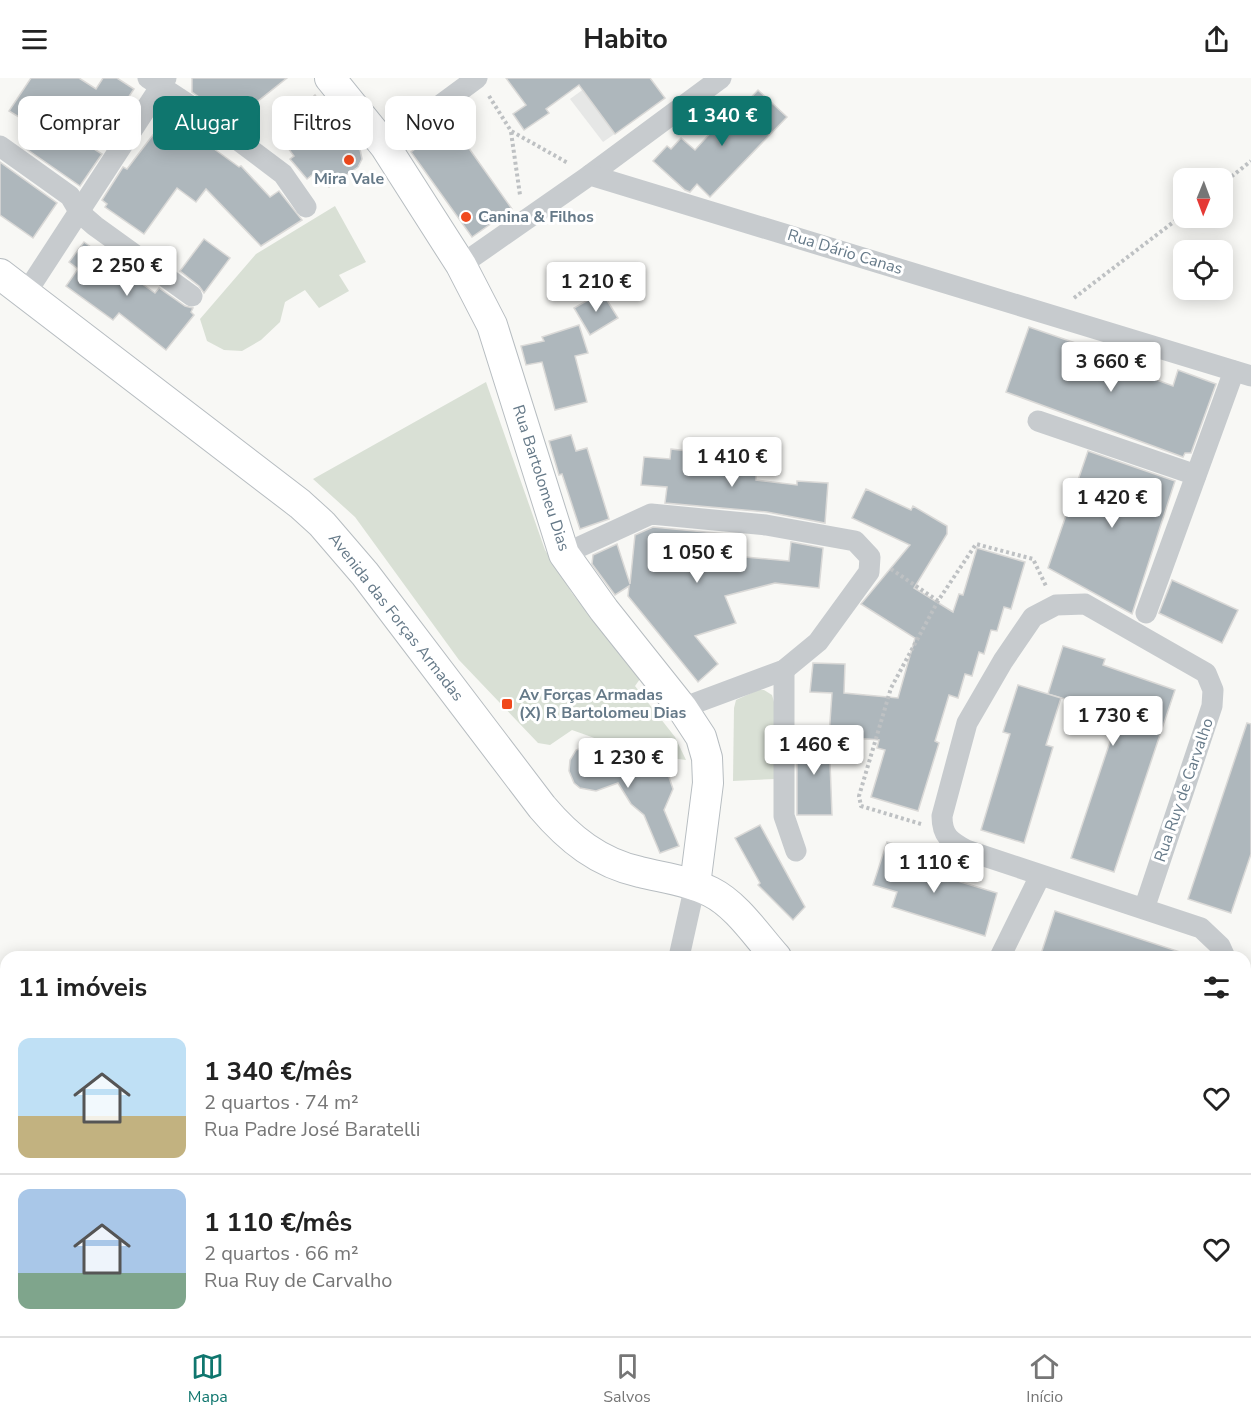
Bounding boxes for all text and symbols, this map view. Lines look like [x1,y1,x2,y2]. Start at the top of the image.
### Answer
text: Habito [583,21,668,58]
icon: menu [18,23,51,56]
icon: share [1200,23,1233,56]
chip: Comprar [18,96,141,150]
chip: Alugar [153,96,260,150]
chip: Filtros [272,96,373,150]
chip: Novo [385,96,476,150]
pin: 1 340 € [667,96,777,147]
text: 1 340 € [687,102,757,129]
marker: Mira Vale [342,153,356,167]
place label: Mira Vale [314,168,384,190]
north arrow [1173,168,1233,228]
map controls [1173,168,1233,300]
place label: Canina & Filhos [478,206,594,228]
marker: Canina & Filhos [459,210,473,224]
street label: Rua Dário Canas [785,224,905,280]
button: locate [1173,240,1233,300]
pin: 2 250 € [72,246,182,297]
text: 2 250 € [92,252,162,279]
pin: 1 210 € [541,262,651,313]
text: 1 210 € [561,268,631,295]
pin: 3 660 € [1056,342,1166,393]
text: 3 660 € [1076,348,1146,375]
street label: Rua Bartolomeu Dias [507,402,575,554]
pin: 1 410 € [677,437,787,488]
text: 1 410 € [697,443,767,470]
pin: 1 420 € [1057,478,1167,529]
text: 1 420 € [1077,484,1147,511]
street label: Avenida das Forças Armadas [323,528,469,706]
pin: 1 050 € [642,533,752,584]
text: 1 050 € [662,539,732,566]
place label: Av Forças Armadas (X) R Bartolomeu Dias [519,684,686,724]
pin: 1 730 € [1058,696,1168,747]
marker: Av Forças Armadas (X) R Bartolomeu Dias [500,697,514,711]
text: 1 730 € [1078,702,1148,729]
street label: Rua Ruy de Carvalho [1149,715,1219,865]
pin: 1 460 € [759,725,869,776]
text: 1 460 € [779,731,849,758]
pin: 1 230 € [573,738,683,789]
text: 1 230 € [593,744,663,771]
pin: 1 110 € [879,843,989,894]
text: 1 110 € [899,849,969,876]
text: 11 imóveis [18,970,147,1005]
icon: filters [1200,971,1233,1004]
text: 1 340 €/mês [204,1054,352,1089]
icon: home [66,1062,138,1134]
icon: heart [1200,1082,1233,1115]
text: 2 quartos · 74 m² [204,1089,359,1116]
text: Rua Padre José Baratelli [204,1116,420,1143]
text: 1 110 €/mês [204,1205,352,1240]
icon: home [66,1213,138,1285]
icon: heart [1200,1233,1233,1266]
text: 2 quartos · 66 m² [204,1240,359,1267]
text: Rua Ruy de Carvalho [204,1267,392,1294]
tab: Mapa [188,1350,228,1408]
tab: Salvos [603,1350,651,1408]
tab: Início [1026,1350,1063,1408]

